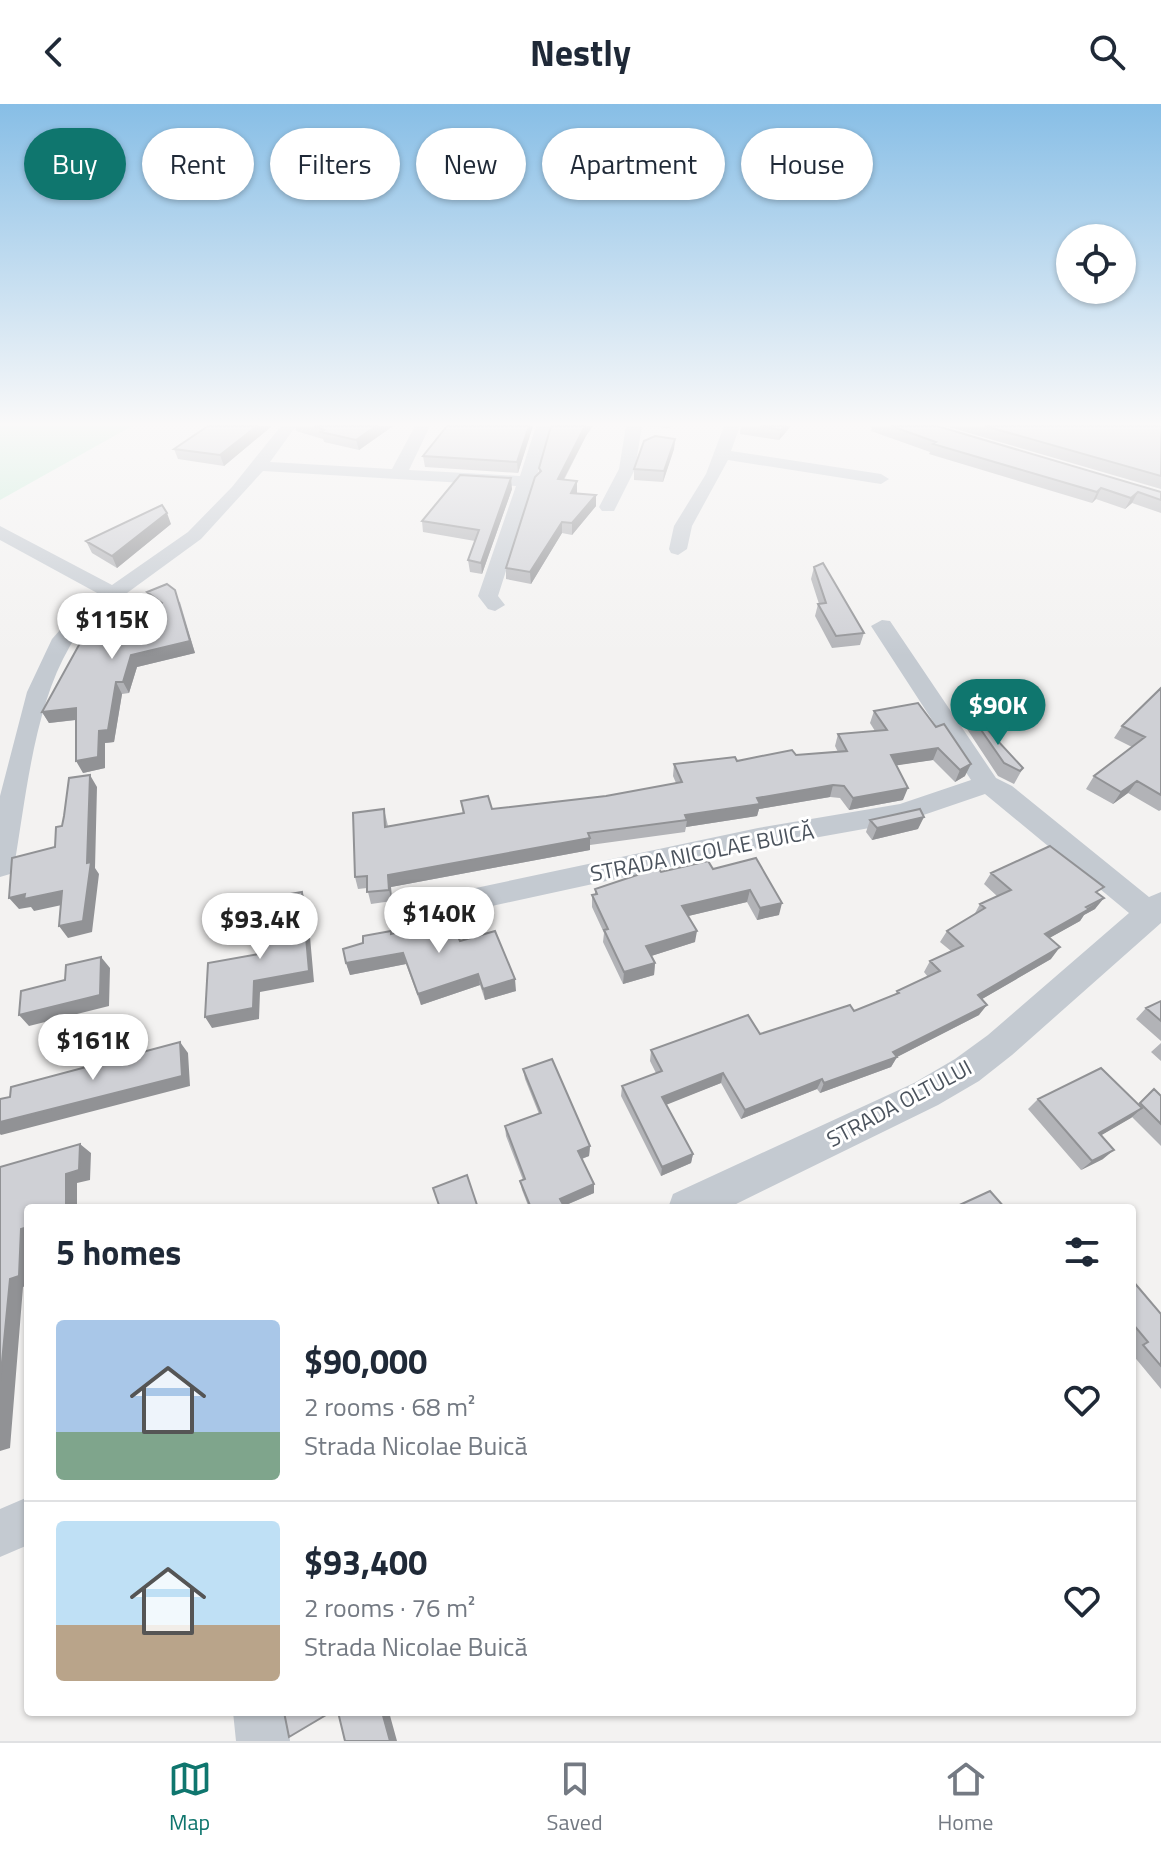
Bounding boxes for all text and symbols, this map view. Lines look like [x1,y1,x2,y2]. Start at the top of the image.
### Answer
text: Nestly [530,25,631,80]
icon: back [32,30,76,74]
icon: search [1085,30,1129,74]
chip: Buy [24,128,126,200]
chip: Rent [142,128,254,200]
chip: Filters [270,128,400,200]
chip: New [416,128,526,200]
chip: Apartment [542,128,725,200]
chip: House [741,128,873,200]
map controls [1056,224,1136,304]
button: locate [1056,224,1136,304]
pin: $115K [56,593,168,661]
text: $115K [75,599,149,638]
pin: $90K [951,679,1045,747]
text: $90K [968,685,1028,724]
street label: STRADA NICOLAE BUICĂ [587,814,817,890]
pin: $140K [383,887,495,955]
pin: $93.4K [195,893,325,961]
text: $140K [402,893,476,932]
text: $93.4K [220,899,300,938]
pin: $161K [37,1014,149,1082]
text: $161K [56,1020,130,1059]
street label: STRADA OLTULUI [820,1050,978,1156]
text: 5 homes [56,1226,181,1278]
icon: filters [1060,1230,1104,1274]
text: $90,000 [304,1335,427,1387]
icon: home [120,1352,216,1448]
icon: heart [1060,1378,1104,1422]
text: 2 rooms · 68 m² [304,1387,475,1426]
text: Strada Nicolae Buică [304,1426,528,1465]
text: $93,400 [304,1536,427,1588]
icon: home [120,1553,216,1649]
icon: heart [1060,1579,1104,1623]
text: 2 rooms · 76 m² [304,1588,475,1627]
text: Strada Nicolae Buică [304,1627,528,1666]
tab: Map [168,1757,212,1839]
tab: Saved [547,1757,603,1839]
tab: Home [938,1757,993,1839]

